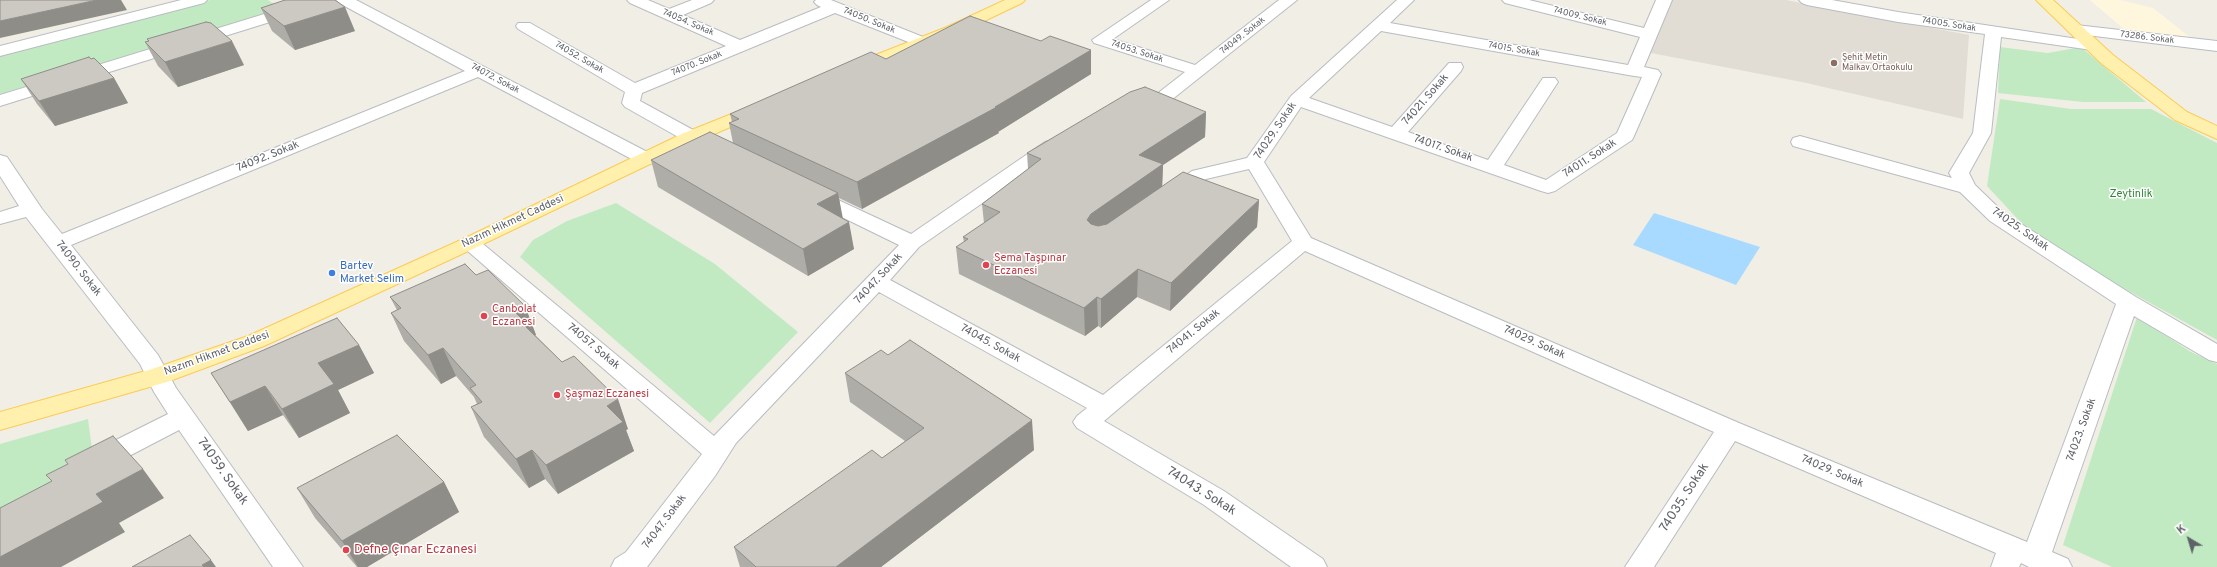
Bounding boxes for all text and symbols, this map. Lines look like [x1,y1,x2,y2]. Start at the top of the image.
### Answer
street label: 74009. Sokak [1552,5,1608,29]
street label: 74050. Sokak [841,6,897,36]
street label: 74054. Sokak [661,7,715,39]
street label: 74049. Sokak [1218,15,1268,57]
street label: 74005. Sokak [1921,15,1977,35]
street label: 73286. Sokak [2119,29,2175,47]
street label: 74053. Sokak [1109,38,1165,66]
street label: 74052. Sokak [553,40,605,76]
street label: 74015. Sokak [1487,40,1541,60]
street label: 74070. Sokak [670,49,724,79]
place label: Şehit Metin Malkav Ortaokulu [1842,53,1913,74]
marker: Şehit Metin Malkav Ortaokulu [1829,58,1839,68]
street label: 74072. Sokak [469,62,521,96]
street label: 74021. Sokak [1400,71,1452,129]
street label: 74029. Sokak [1252,100,1300,162]
street label: 74017. Sokak [1412,133,1474,165]
street label: 74011. Sokak [1561,137,1619,181]
street label: 74092. Sokak [235,138,301,176]
park label: Zeytinlik [2110,188,2152,202]
street label: Nazım Hikmet Caddesi [460,193,566,251]
street label: 74025. Sokak [1989,205,2051,255]
street label: 74090. Sokak [52,239,104,299]
street label: 74047. Sokak [852,251,906,307]
place label: Sema Taşpınar Eczanesi [994,252,1066,278]
place label: Bartev Market Selim [340,260,404,286]
marker: Sema Taşpınar Eczanesi [981,260,991,270]
marker: Bartev Market Selim [327,268,337,278]
place label: Canbolat Eczanesi [492,303,536,329]
street label: 74041. Sokak [1165,307,1223,357]
marker: Canbolat Eczanesi [479,311,489,321]
street label: 74057. Sokak [564,321,622,373]
street label: 74045. Sokak [958,322,1022,366]
street label: 74029. Sokak [1501,323,1567,363]
street label: Nazım Hikmet Caddesi [162,329,272,379]
place label: Şaşmaz Eczanesi [565,388,649,402]
marker: Şaşmaz Eczanesi [552,390,562,400]
street label: 74023. Sokak [2064,396,2100,464]
street label: 74059. Sokak [193,435,251,509]
street label: 74029. Sokak [1799,453,1865,491]
street label: 74035. Sokak [1657,461,1713,535]
street label: 74043. Sokak [1163,464,1239,520]
street label: 74047. Sokak [640,492,690,552]
north arrow [2169,519,2209,559]
text: K [2174,522,2189,537]
place label: Defne Çınar Eczanesi [354,542,477,558]
marker: Defne Çınar Eczanesi [341,545,351,555]

